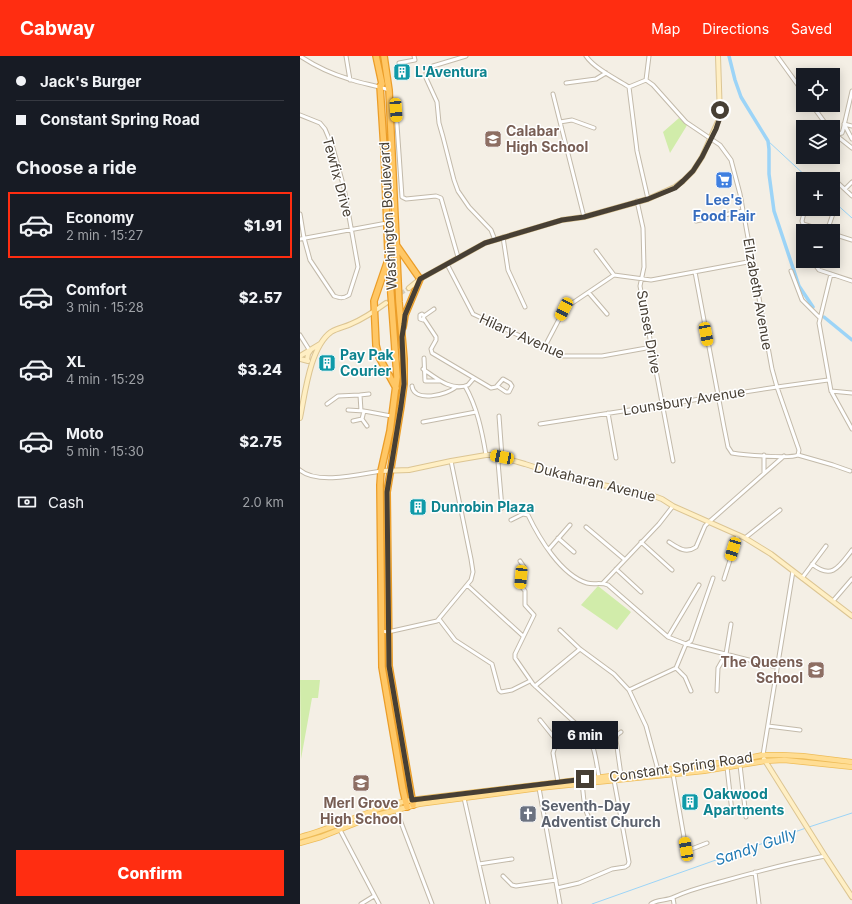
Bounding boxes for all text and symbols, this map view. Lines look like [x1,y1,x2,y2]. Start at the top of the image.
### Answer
text: Cabway [20,17,95,40]
text: Map [651,20,680,37]
text: Directions [702,20,769,37]
text: Saved [791,20,832,37]
building icon: L'Aventura [392,62,412,82]
place label: L'Aventura [415,63,487,80]
map controls [796,68,840,268]
button: locate [796,68,840,112]
text: Jack's Burger [40,72,141,91]
car [389,98,403,122]
route start [711,101,729,119]
text: Constant Spring Road [40,110,200,129]
button: layers [796,120,840,164]
place label: Calabar High School [506,122,588,155]
school or university icon: Calabar High School [483,129,503,149]
street label: Tewfix Drive [320,135,357,219]
street label: Washington Boulevard [375,142,400,291]
text: Choose a ride [16,157,137,178]
supermarket icon: Lee's Food Fair [714,170,734,190]
button: + [796,172,840,216]
place label: Lee's Food Fair [693,191,756,224]
icon: car [18,207,54,243]
text: Economy [66,208,134,227]
text: $1.91 [244,216,282,235]
button: − [796,224,840,268]
text: 2 min · 15:27 [66,227,143,243]
street label: Elizabeth Avenue [740,237,777,351]
icon: car [18,279,54,315]
text: Comfort [66,280,127,299]
text: $2.57 [239,288,282,307]
street label: Sunset Drive [634,289,665,375]
car [553,296,575,322]
text: 3 min · 15:28 [66,299,144,315]
street label: Hilary Avenue [477,309,567,362]
car [698,321,714,347]
place label: Pay Pak Courier [340,346,395,379]
icon: car [18,351,54,387]
text: XL [66,352,86,371]
building icon: Pay Pak Courier [317,353,337,373]
text: $3.24 [238,360,282,379]
text: 4 min · 15:29 [66,371,144,387]
street label: Lounsbury Avenue [622,382,746,419]
icon: car [18,423,54,459]
text: Moto [66,424,104,443]
text: $2.75 [239,432,282,451]
text: 5 min · 15:30 [66,443,144,459]
car [489,449,515,465]
street label: Dukaharan Avenue [533,458,658,505]
icon: cash [16,491,38,513]
text: Cash [48,493,84,512]
text: 2.0 km [242,494,284,510]
building icon: Dunrobin Plaza [408,497,428,517]
place label: Dunrobin Plaza [431,498,534,515]
car [724,536,742,562]
car [514,565,528,589]
place label: The Queens School [720,653,803,686]
school or university icon: The Queens School [806,660,826,680]
callout: 6 min [552,721,618,749]
text: 6 min [567,727,603,743]
street label: Constant Spring Road [608,748,754,785]
route end [576,770,594,788]
school or university icon: Merl Grove High School [351,773,371,793]
place label: Oakwood Apartments [703,785,785,818]
building icon: Oakwood Apartments [680,792,700,812]
place label: Merl Grove High School [320,794,402,827]
place label: Seventh-Day Adventist Church [541,797,661,830]
church icon: Seventh-Day Adventist Church [518,804,538,824]
water label: Sandy Gully [712,823,800,869]
car [678,836,694,862]
button: Confirm [16,850,284,896]

